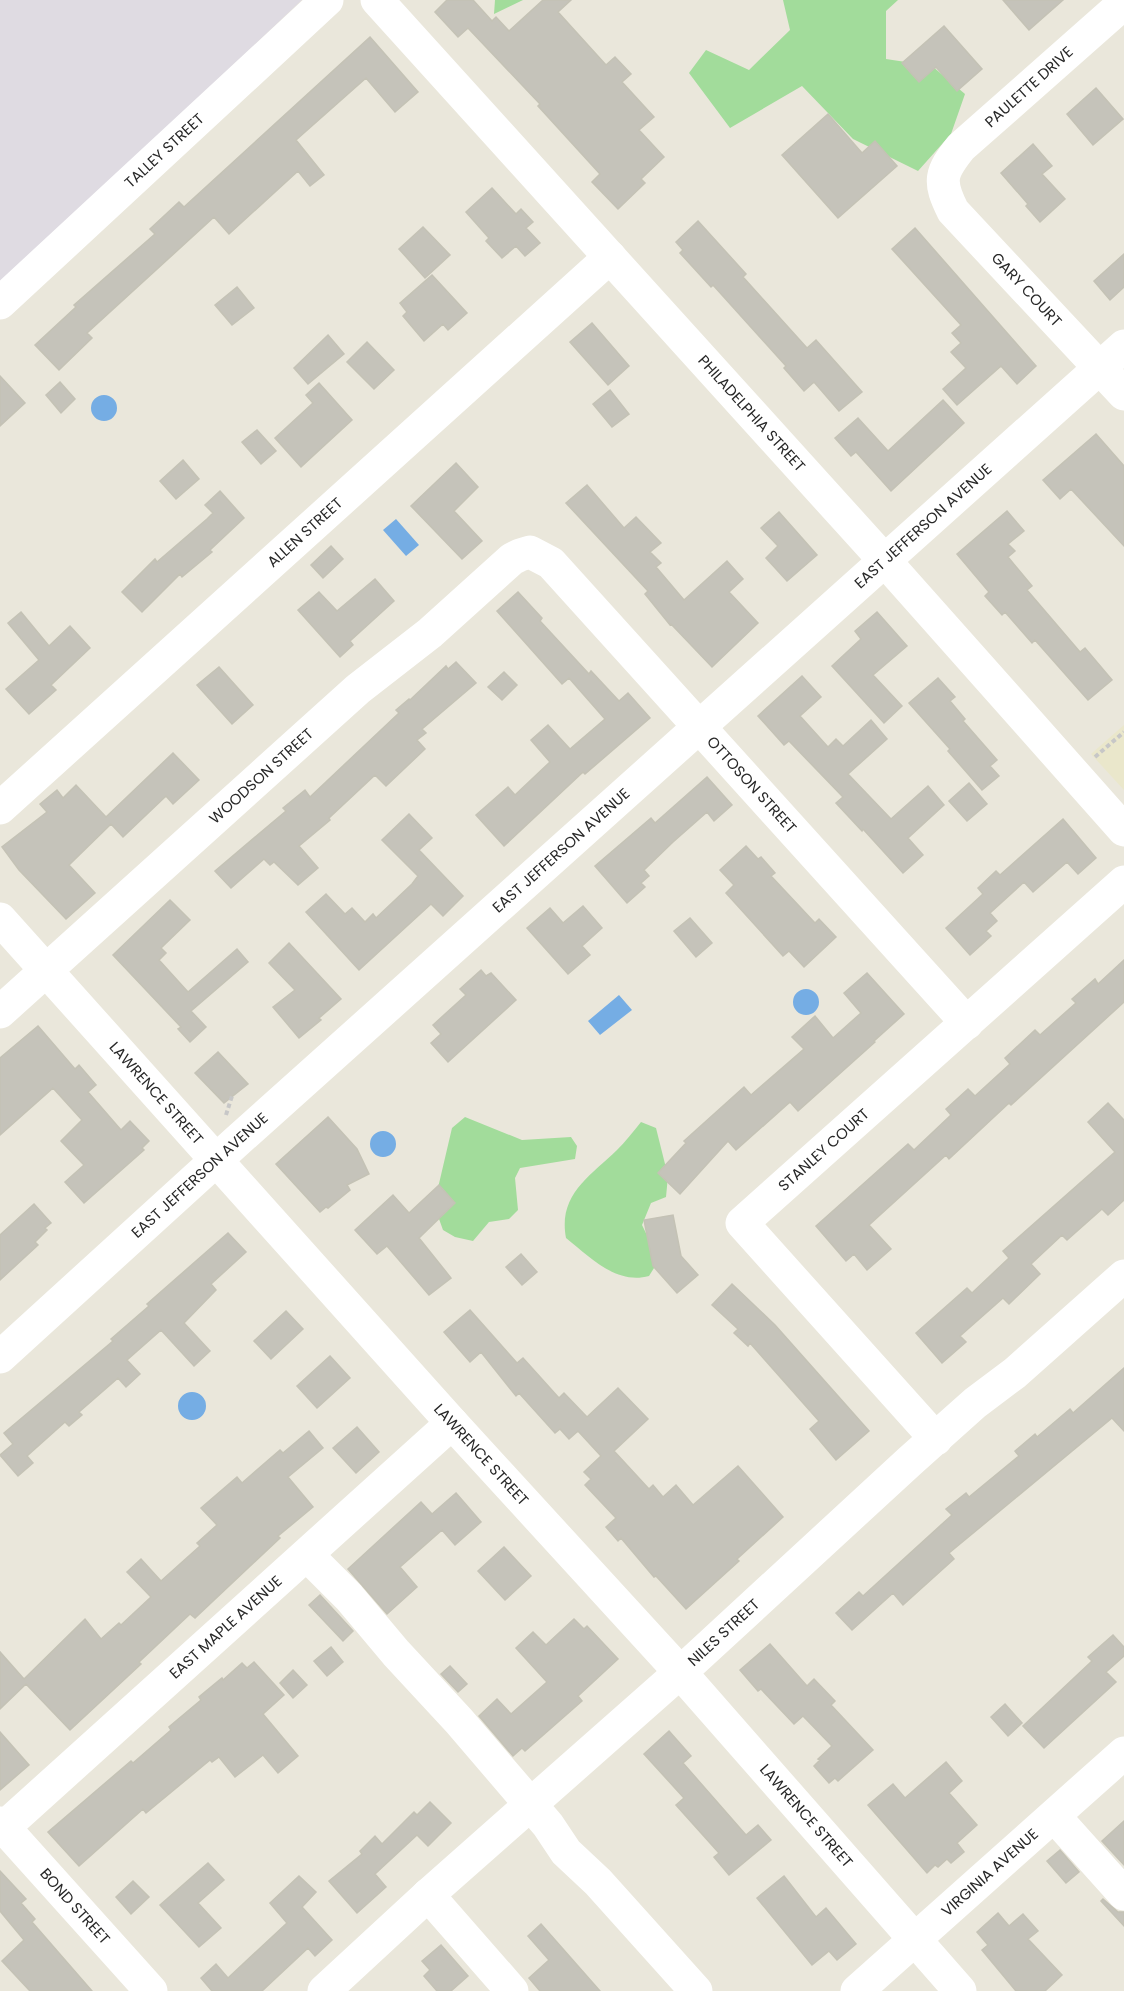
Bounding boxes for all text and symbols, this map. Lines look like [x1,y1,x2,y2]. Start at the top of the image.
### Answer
street label: PAULETTE DRIVE [980,41,1077,132]
street label: TALLEY STREET [120,108,208,193]
street label: GARY COURT [987,248,1067,331]
street label: PHILADELPHIA STREET [694,350,810,476]
street label: EAST JEFFERSON AVENUE [850,459,996,593]
street label: ALLEN STREET [262,493,347,572]
street label: WOODSON STREET [204,723,318,828]
street label: OTTOSON STREET [702,731,802,838]
street label: EAST JEFFERSON AVENUE [488,783,634,917]
street label: LAWRENCE STREET [105,1037,208,1149]
street label: STANLEY COURT [773,1103,874,1196]
street label: EAST JEFFERSON AVENUE [126,1107,272,1243]
street label: LAWRENCE STREET [429,1399,534,1510]
street label: EAST MAPLE AVENUE [164,1571,286,1683]
street label: NILES STREET [683,1594,764,1671]
street label: LAWRENCE STREET [755,1759,858,1872]
street label: VIRGINIA AVENUE [937,1823,1042,1921]
street label: BOND STREET [35,1863,115,1949]

